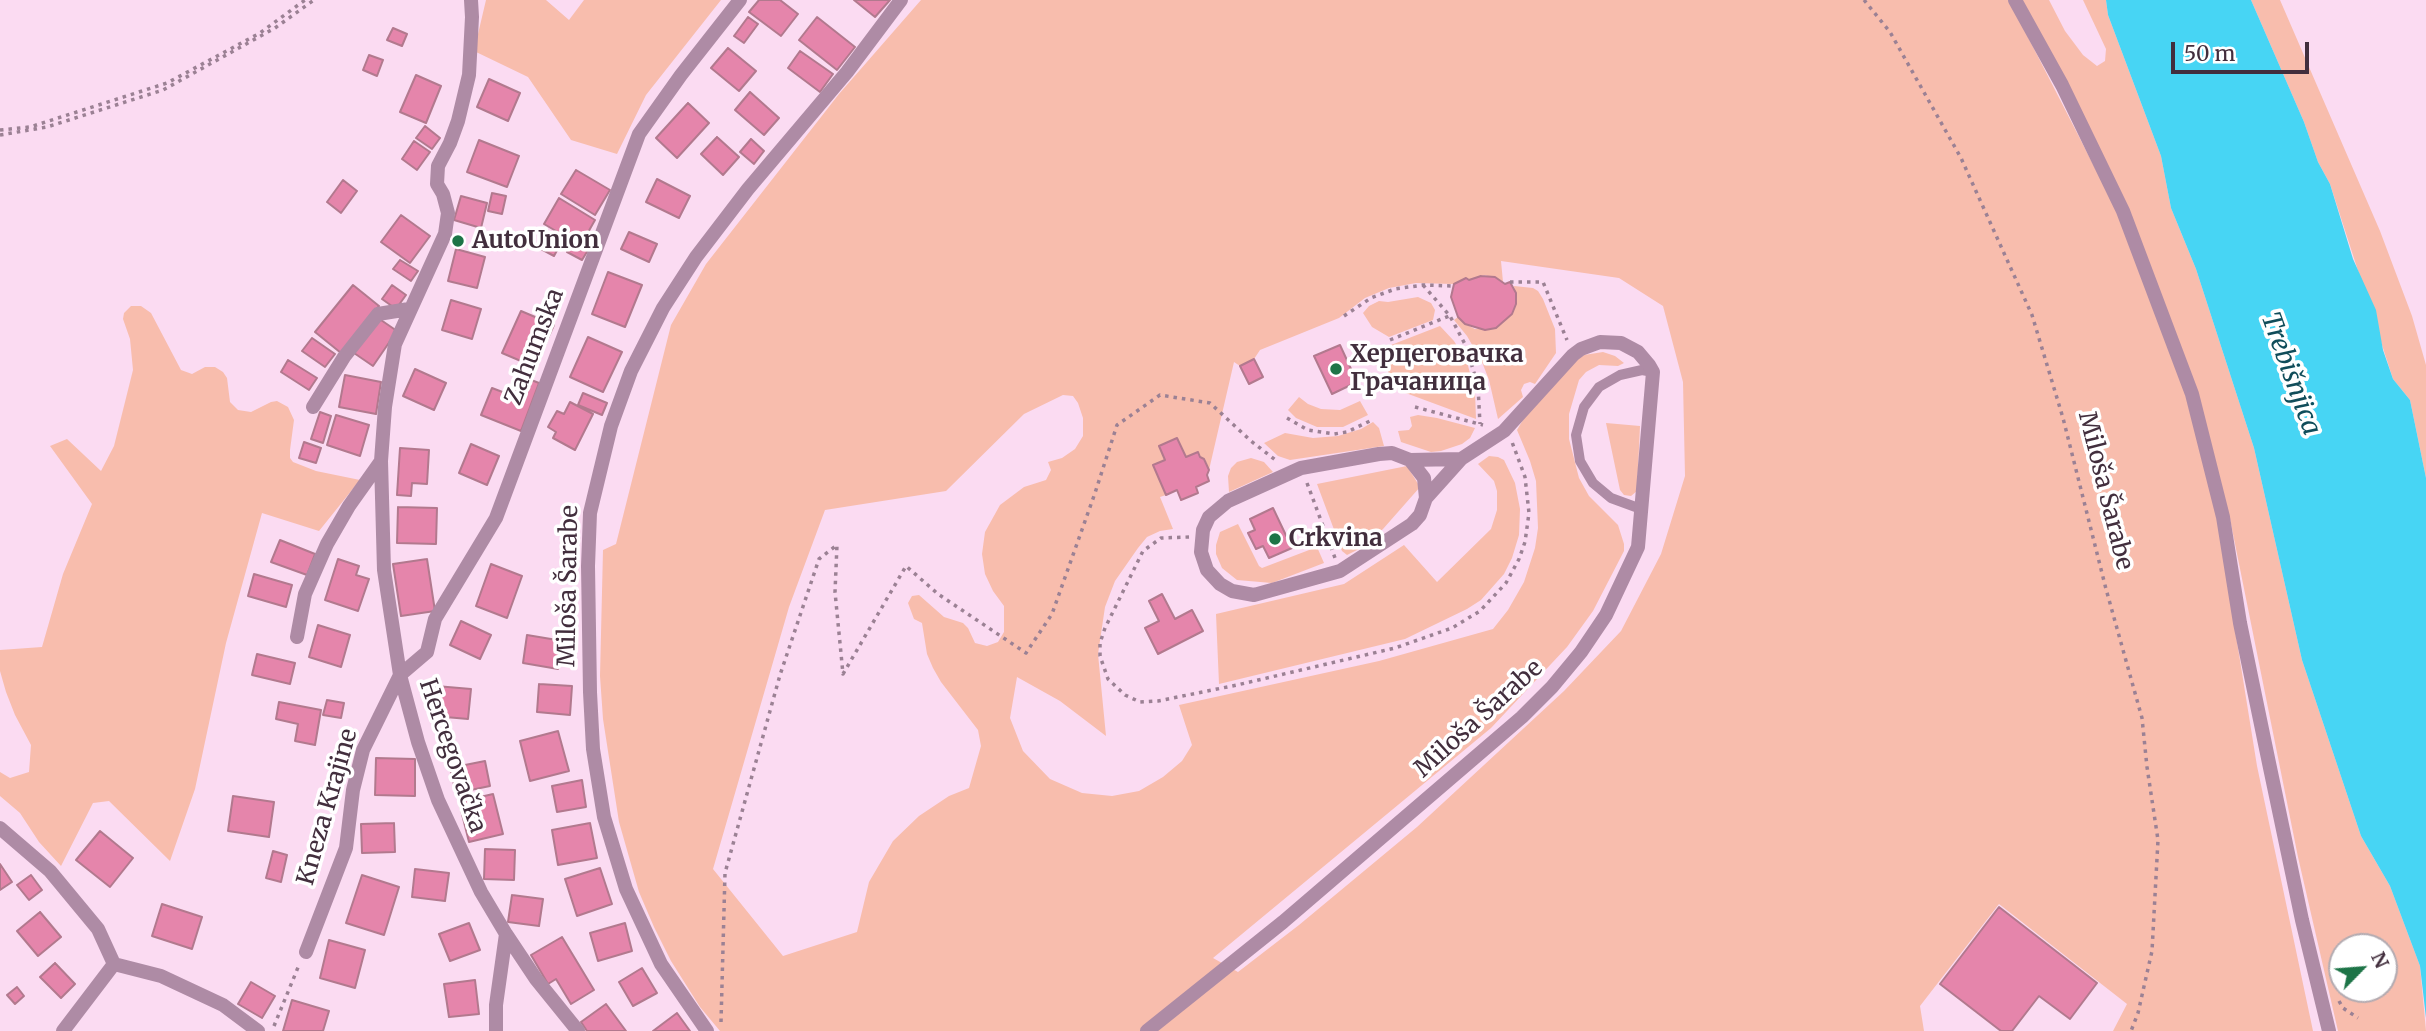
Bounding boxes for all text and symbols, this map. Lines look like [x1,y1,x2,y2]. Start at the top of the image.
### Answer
scale bar [2174,28,2312,72]
text: 50 m [2184,40,2235,67]
place label: AutoUnion [472,227,599,255]
marker: AutoUnion [450,233,466,249]
street label: Zahumska [500,285,570,409]
water label: Trebišnjica [2253,308,2327,440]
place label: Херцеговачка Грачаница [1350,341,1524,397]
marker: Херцеговачка Грачаница [1328,361,1344,377]
street label: Miloša Šarabe [2071,409,2139,573]
street label: Miloša Šarabe [553,505,585,667]
place label: Crkvina [1289,525,1383,553]
marker: Crkvina [1267,531,1283,547]
street label: Miloša Šarabe [1409,654,1549,784]
street label: Hercegovačka [412,675,492,837]
street label: Kneza Krajine [292,726,364,888]
north arrow [2328,933,2398,1003]
text: N [2366,948,2394,972]

